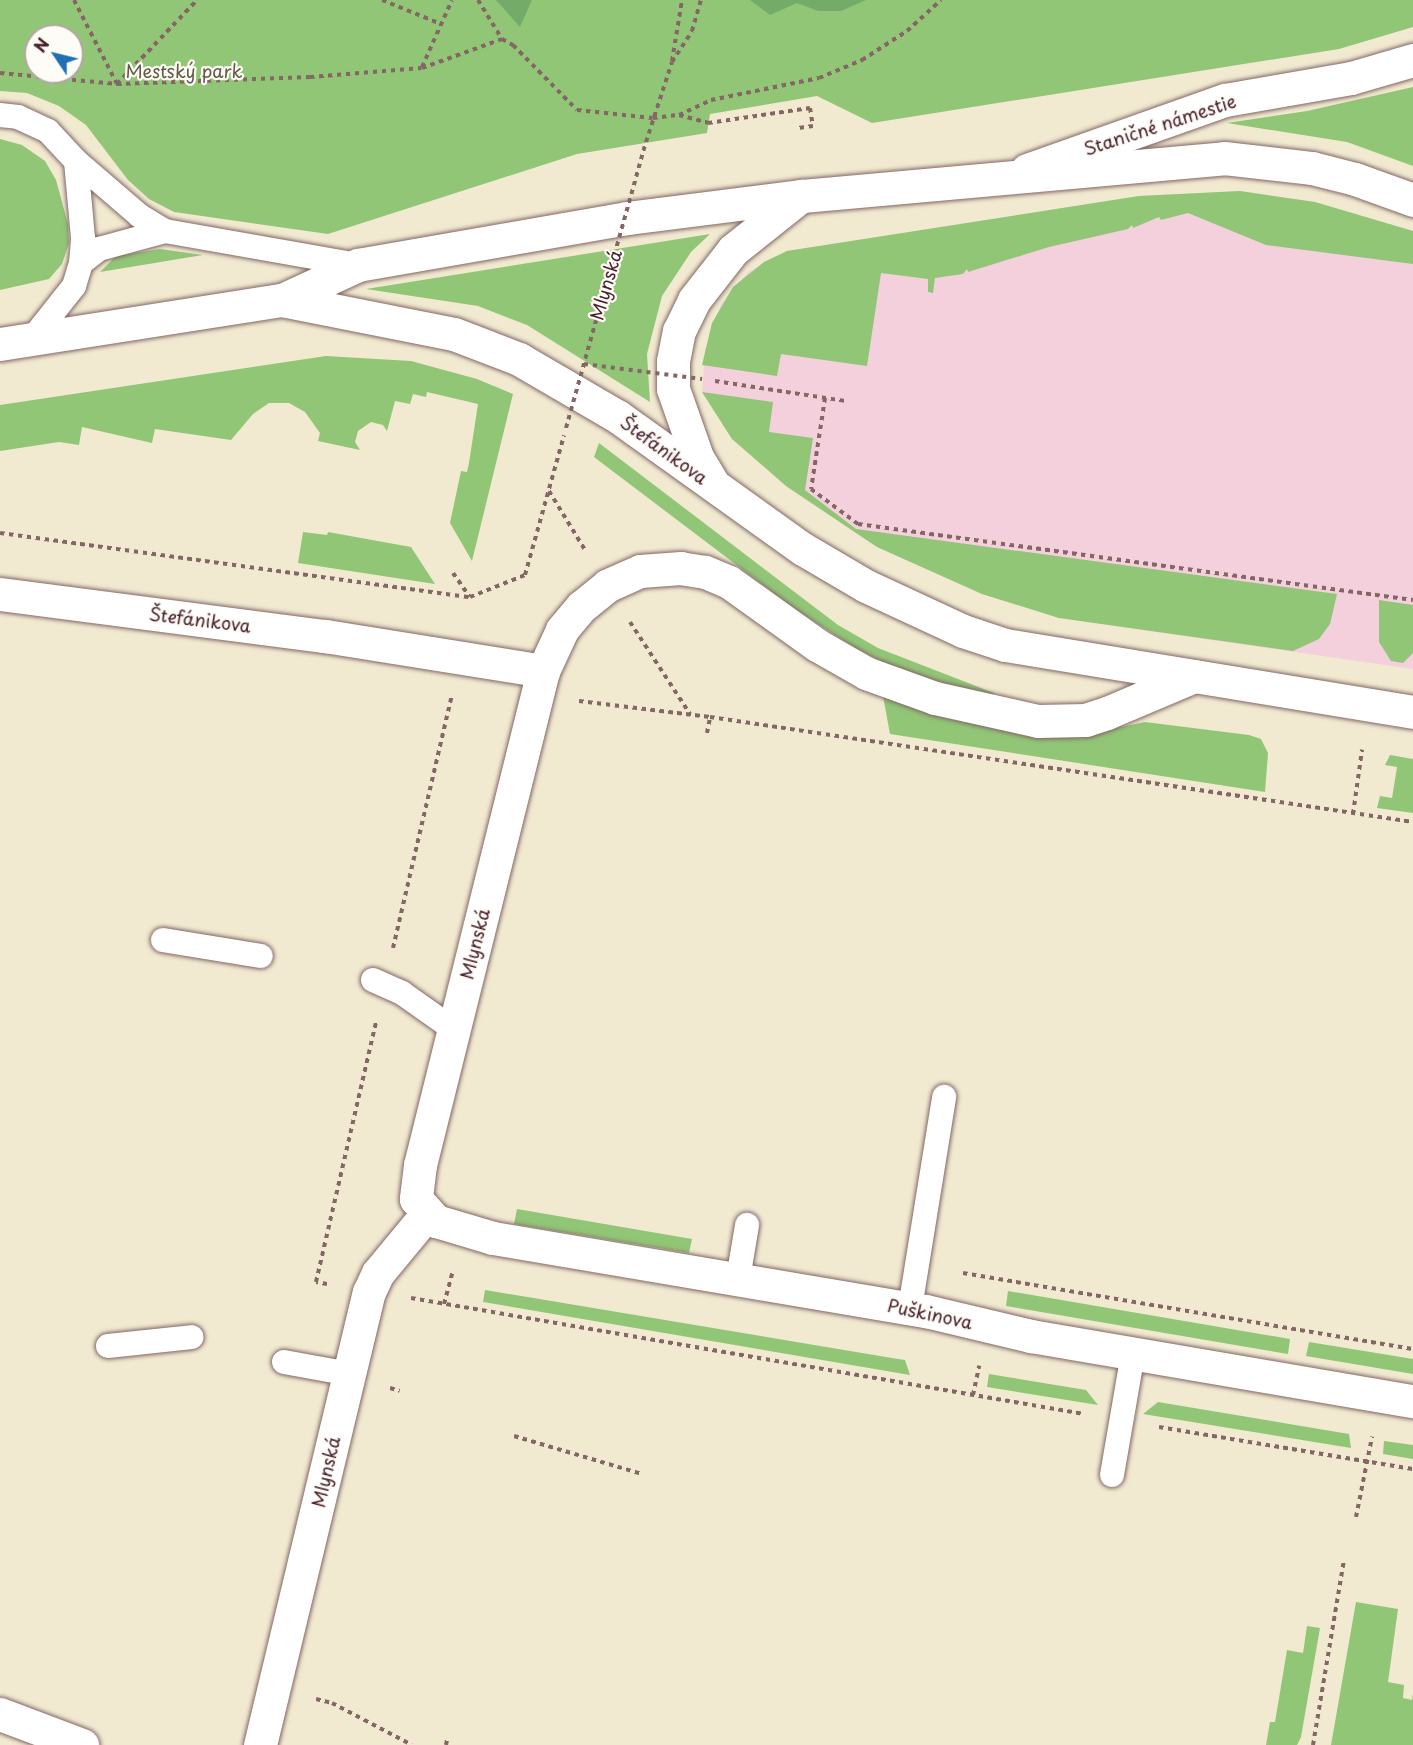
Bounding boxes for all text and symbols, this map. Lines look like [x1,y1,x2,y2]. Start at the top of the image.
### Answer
north arrow [24,24,84,84]
text: N [27,33,54,57]
park label: Mestský park [125,60,243,82]
street label: Staničné námestie [1080,90,1240,160]
street label: Mlynská [586,247,626,323]
street label: Štefánikova [616,411,712,489]
street label: Štefánikova [148,603,252,637]
street label: Mlynská [456,906,494,982]
street label: Puškinova [885,1294,975,1334]
street label: Mlynská [307,1434,345,1510]

